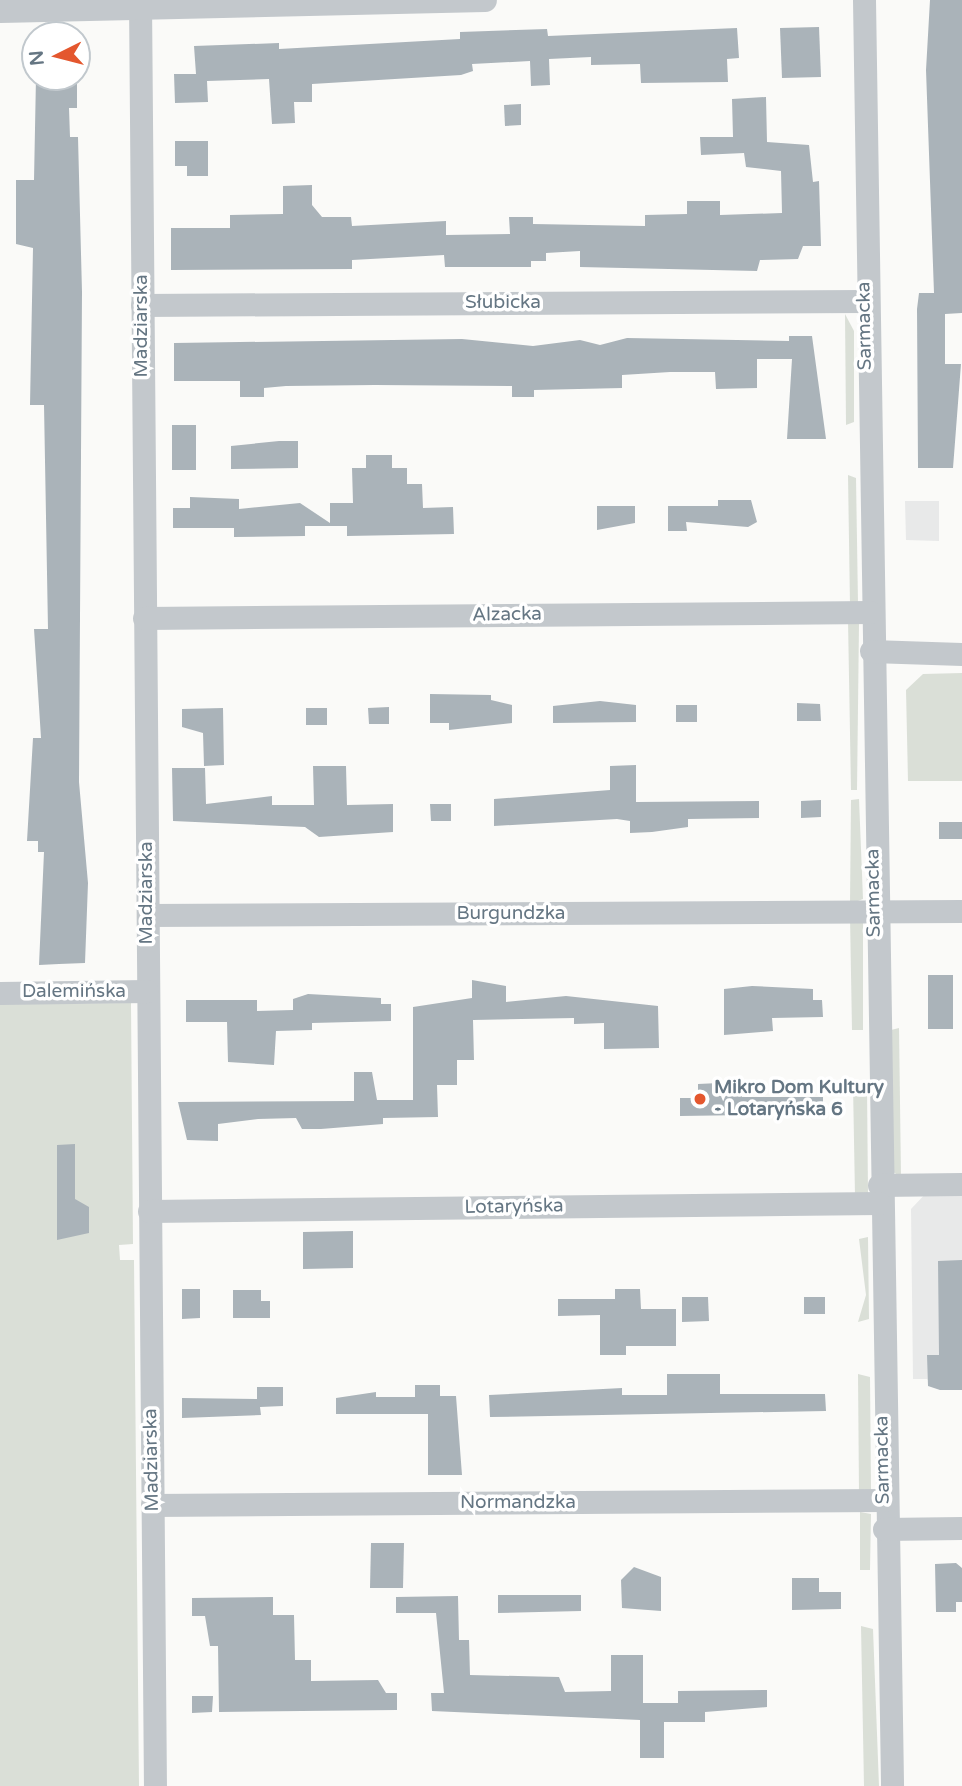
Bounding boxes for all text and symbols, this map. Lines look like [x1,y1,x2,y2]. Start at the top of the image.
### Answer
north arrow [21,21,91,91]
text: N [25,49,49,67]
street label: Madziarska [131,274,153,378]
street label: Sarmacka [853,281,877,371]
street label: Słubicka [465,292,541,314]
street label: Alzacka [472,603,542,627]
street label: Madziarska [136,841,158,945]
street label: Sarmacka [862,848,886,938]
street label: Burgundzka [456,903,566,925]
street label: Dalemińska [22,981,126,1003]
place label: Mikro Dom Kultury - Lotaryńska 6 [714,1077,884,1121]
marker: Mikro Dom Kultury - Lotaryńska 6 [692,1091,708,1107]
street label: Lotaryńska [464,1195,564,1219]
street label: Madziarska [140,1408,164,1512]
street label: Sarmacka [871,1415,895,1505]
street label: Normandzka [460,1492,576,1514]

